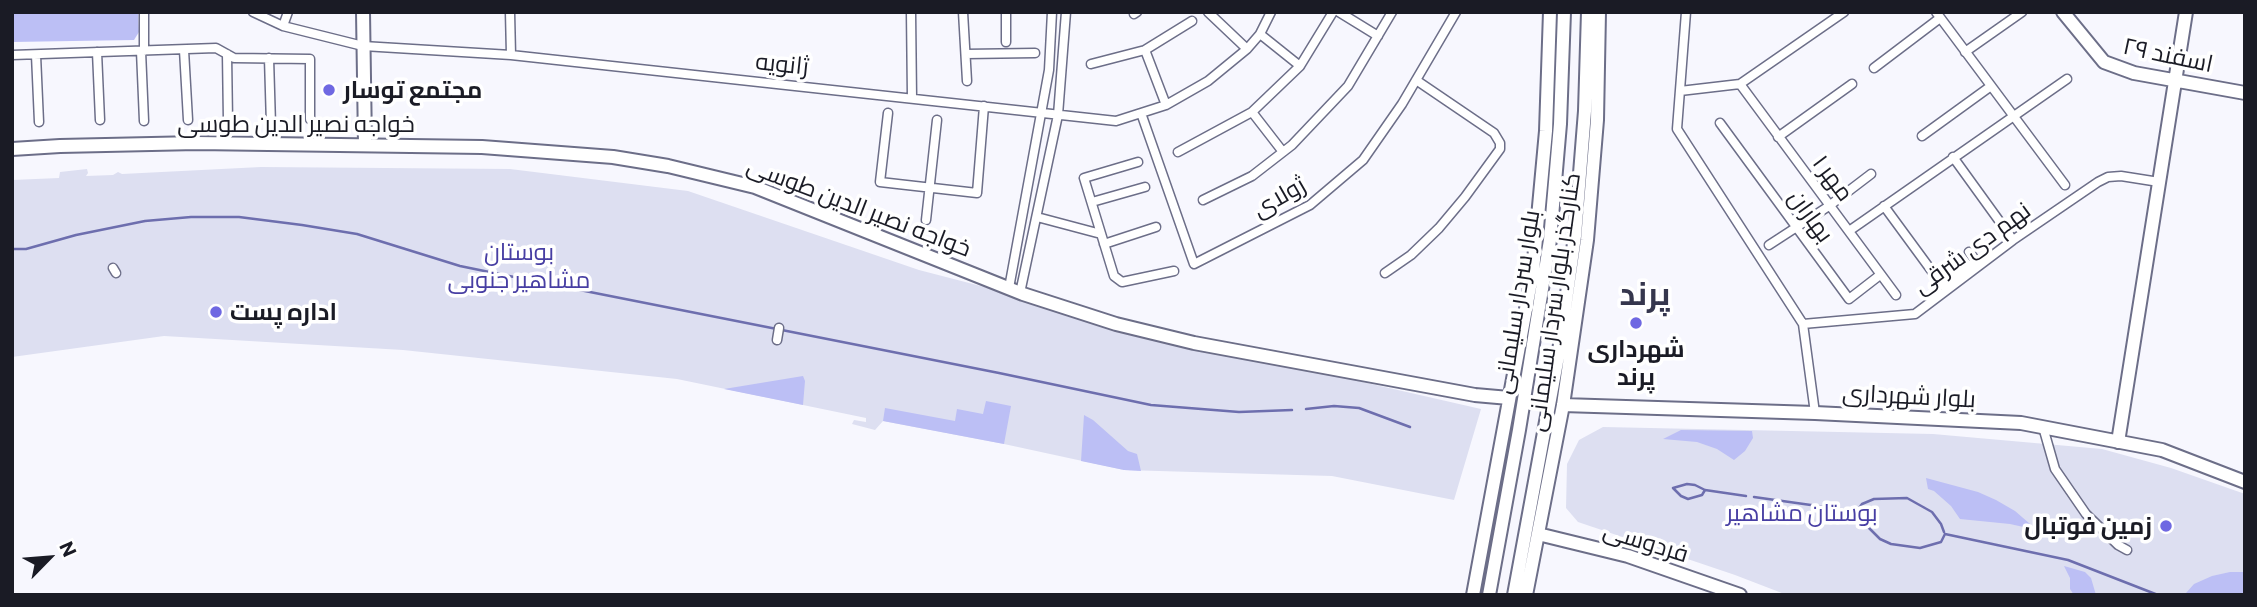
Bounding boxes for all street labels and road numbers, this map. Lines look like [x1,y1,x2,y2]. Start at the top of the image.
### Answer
street label: ۲۹ اسفند [2120,31,2216,79]
street label: ژانویه [754,47,810,81]
street label: خواجه نصیر الدین طوسی [177,110,415,138]
street label: مهر ۱ [1806,149,1860,207]
street label: خواجه نصیر الدین طوسی [743,151,975,263]
street label: ژولای [1247,170,1311,224]
street label: کنارگذر بلوار سردار سلیمانی [1522,171,1586,433]
street label: بهاران [1782,184,1840,248]
street label: نهم دی شرقی [1908,196,2036,300]
street label: بلوار سردار سلیمانی [1488,208,1546,396]
street label: بلوار شهرداری [1841,378,1977,414]
street label: فردوسی [1600,515,1692,569]

